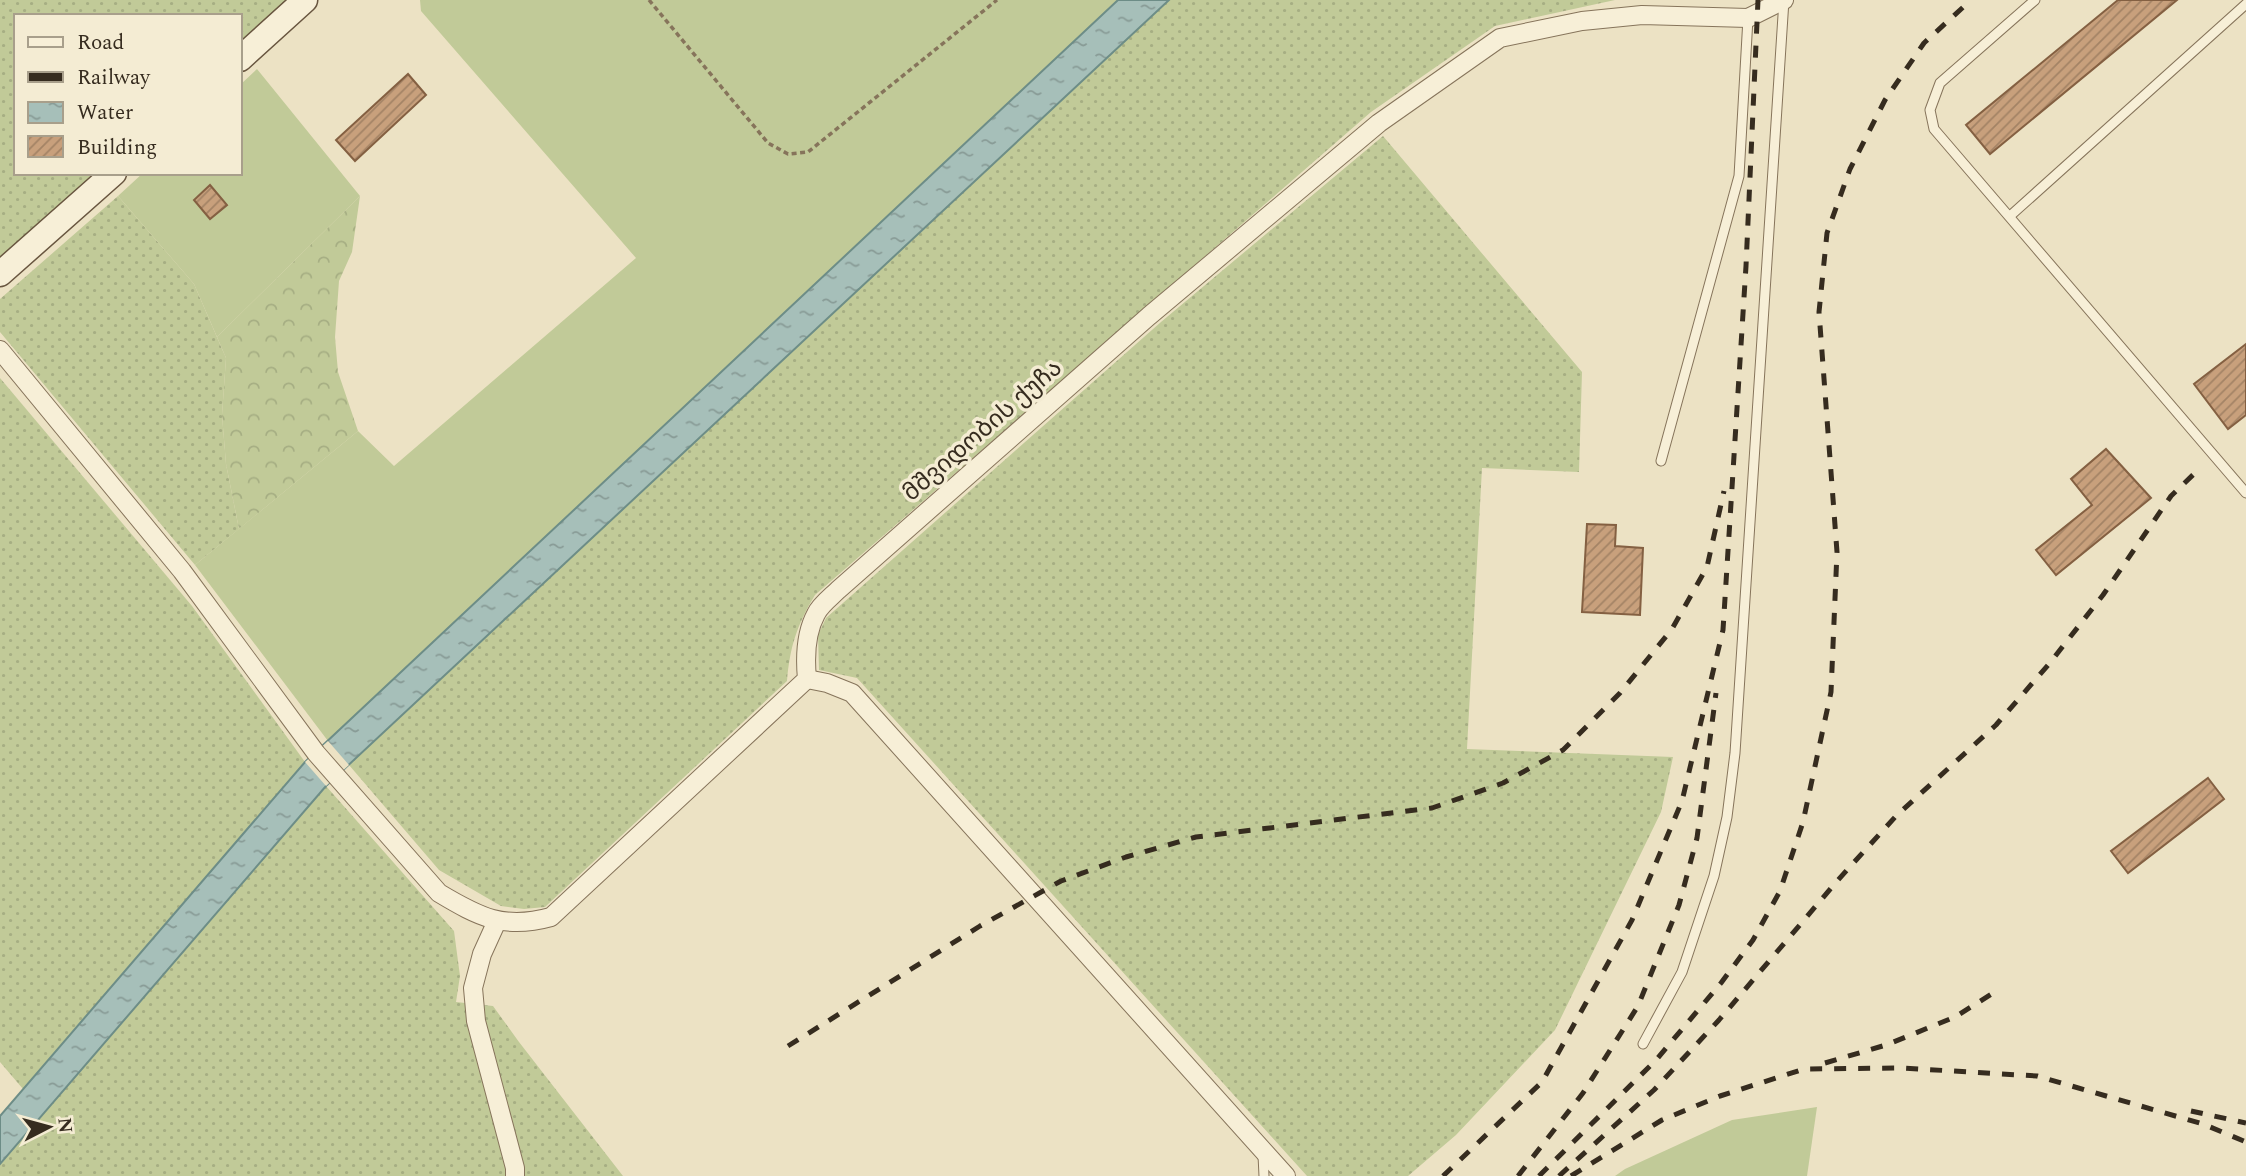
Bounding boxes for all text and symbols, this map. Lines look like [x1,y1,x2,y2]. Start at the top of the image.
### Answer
legend [14,14,242,175]
text: Road [77,27,124,59]
text: Railway [77,62,151,94]
text: Water [77,97,133,129]
text: Building [77,132,157,164]
street label: მშვიდობის ქუჩა [895,351,1070,510]
north arrow [14,1092,84,1162]
text: N [49,1116,80,1135]

